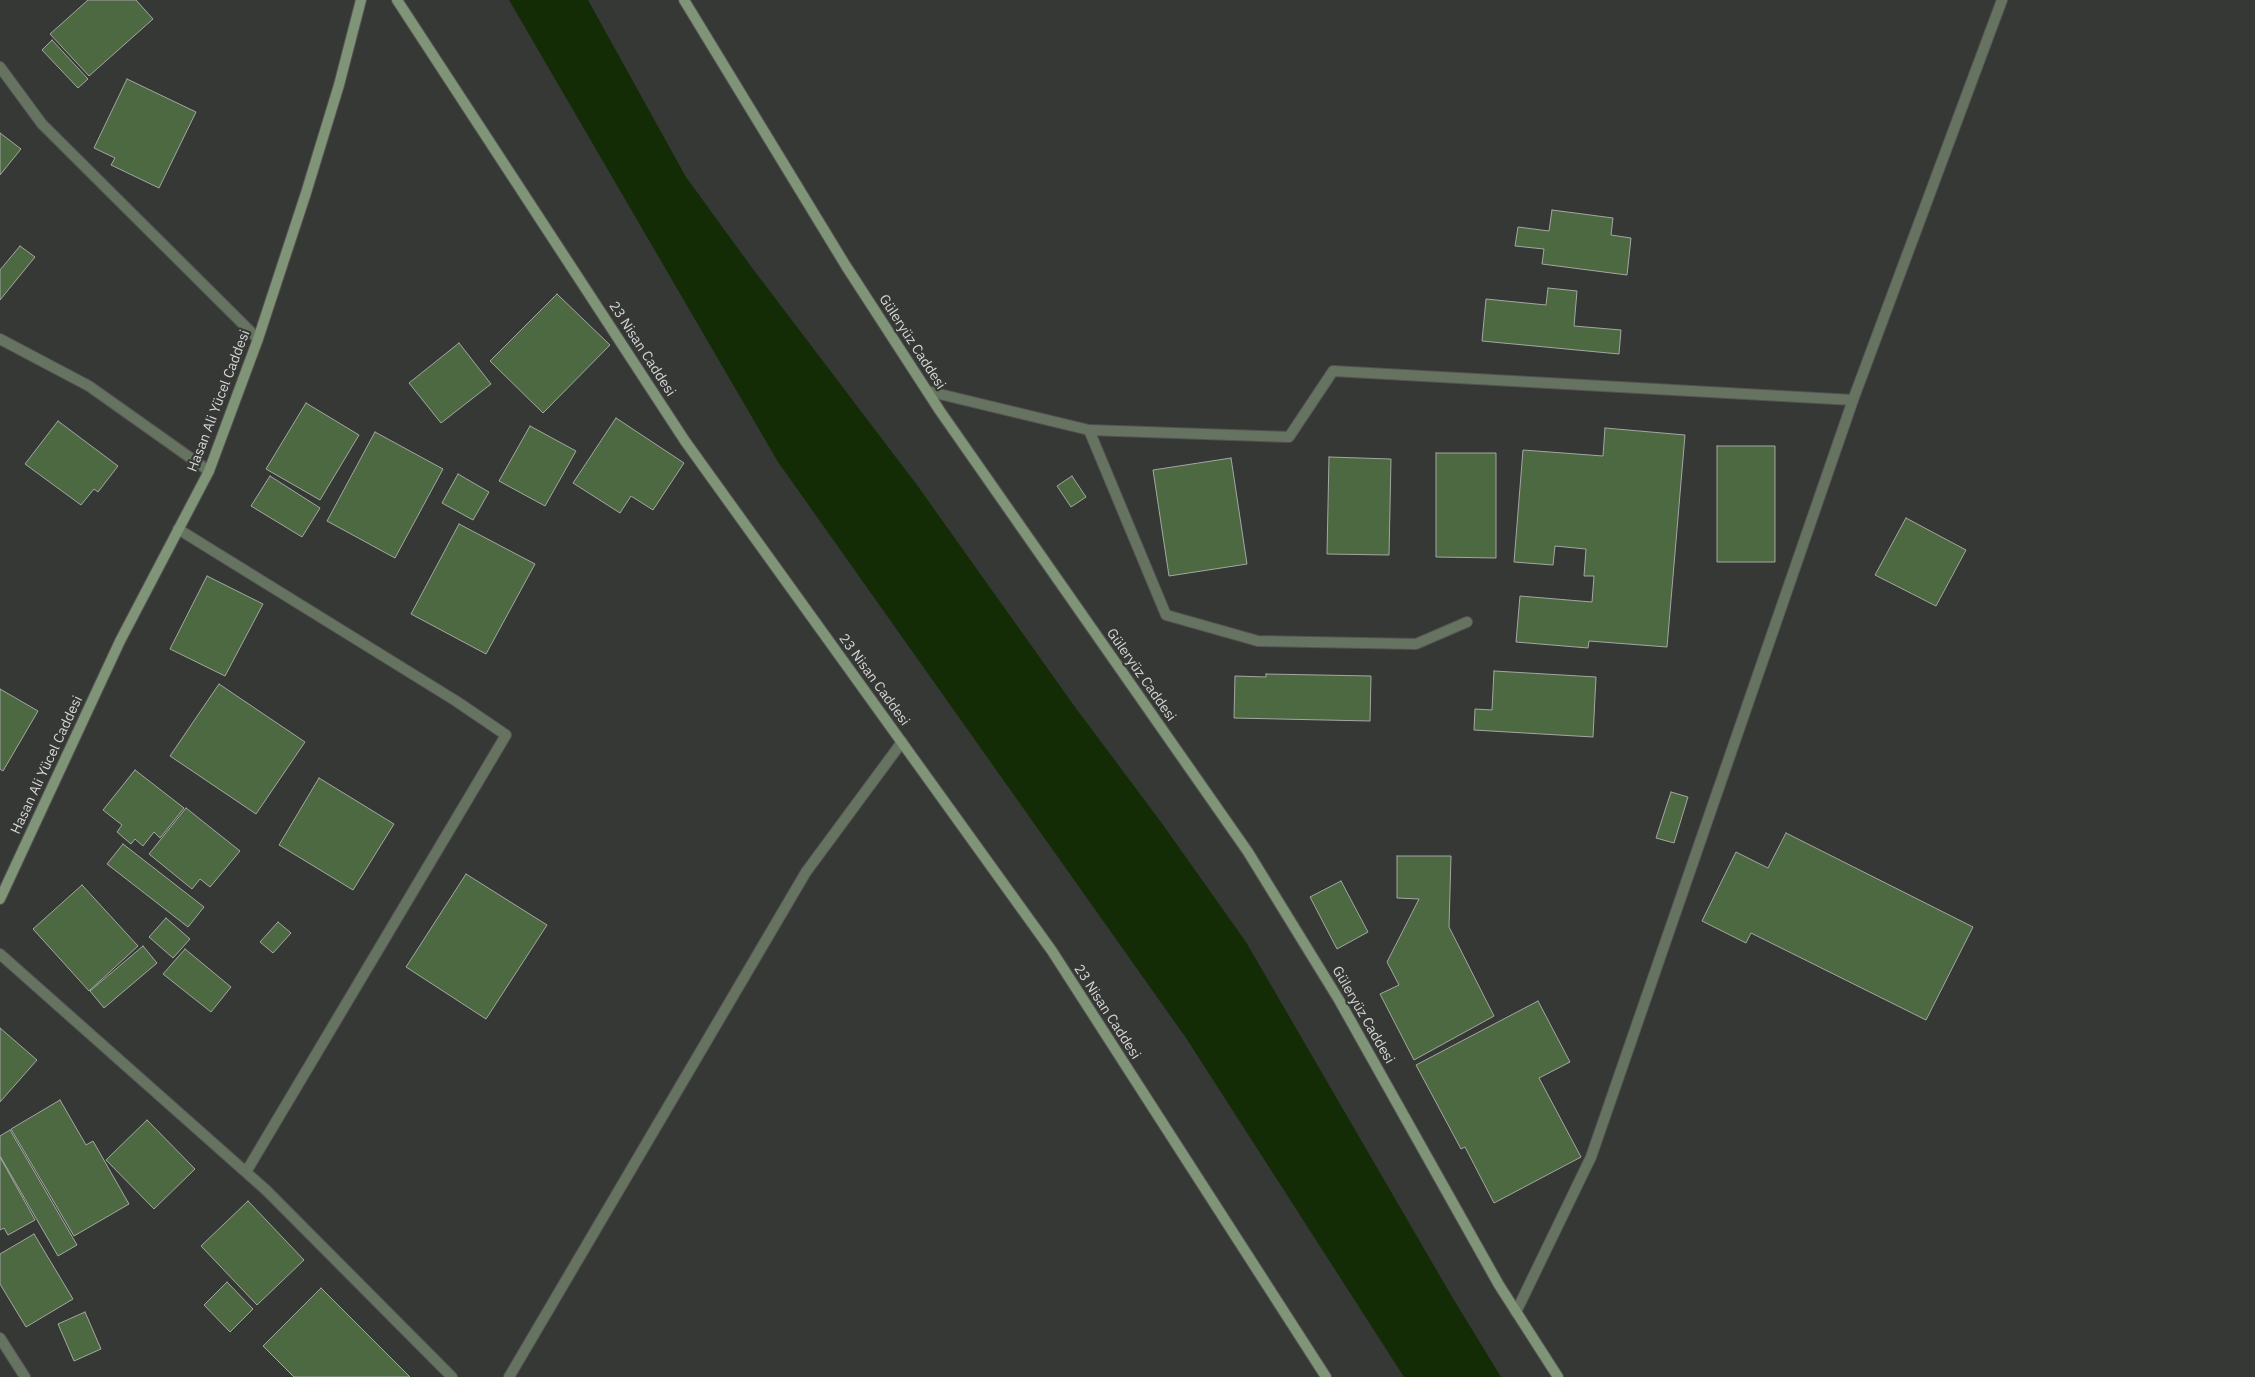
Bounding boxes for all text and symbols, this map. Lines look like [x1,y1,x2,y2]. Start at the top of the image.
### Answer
street label: Güleryüz Caddesi [875,291,949,393]
street label: 23 Nisan Caddesi [605,299,679,399]
street label: Hasan Ali Yücel Caddesi [184,328,254,474]
street label: Güleryüz Caddesi [1103,625,1179,725]
street label: 23 Nisan Caddesi [835,631,913,729]
street label: Hasan Ali Yücel Caddesi [8,693,86,837]
street label: 23 Nisan Caddesi [1070,962,1144,1062]
street label: Güleryüz Caddesi [1328,963,1398,1067]

